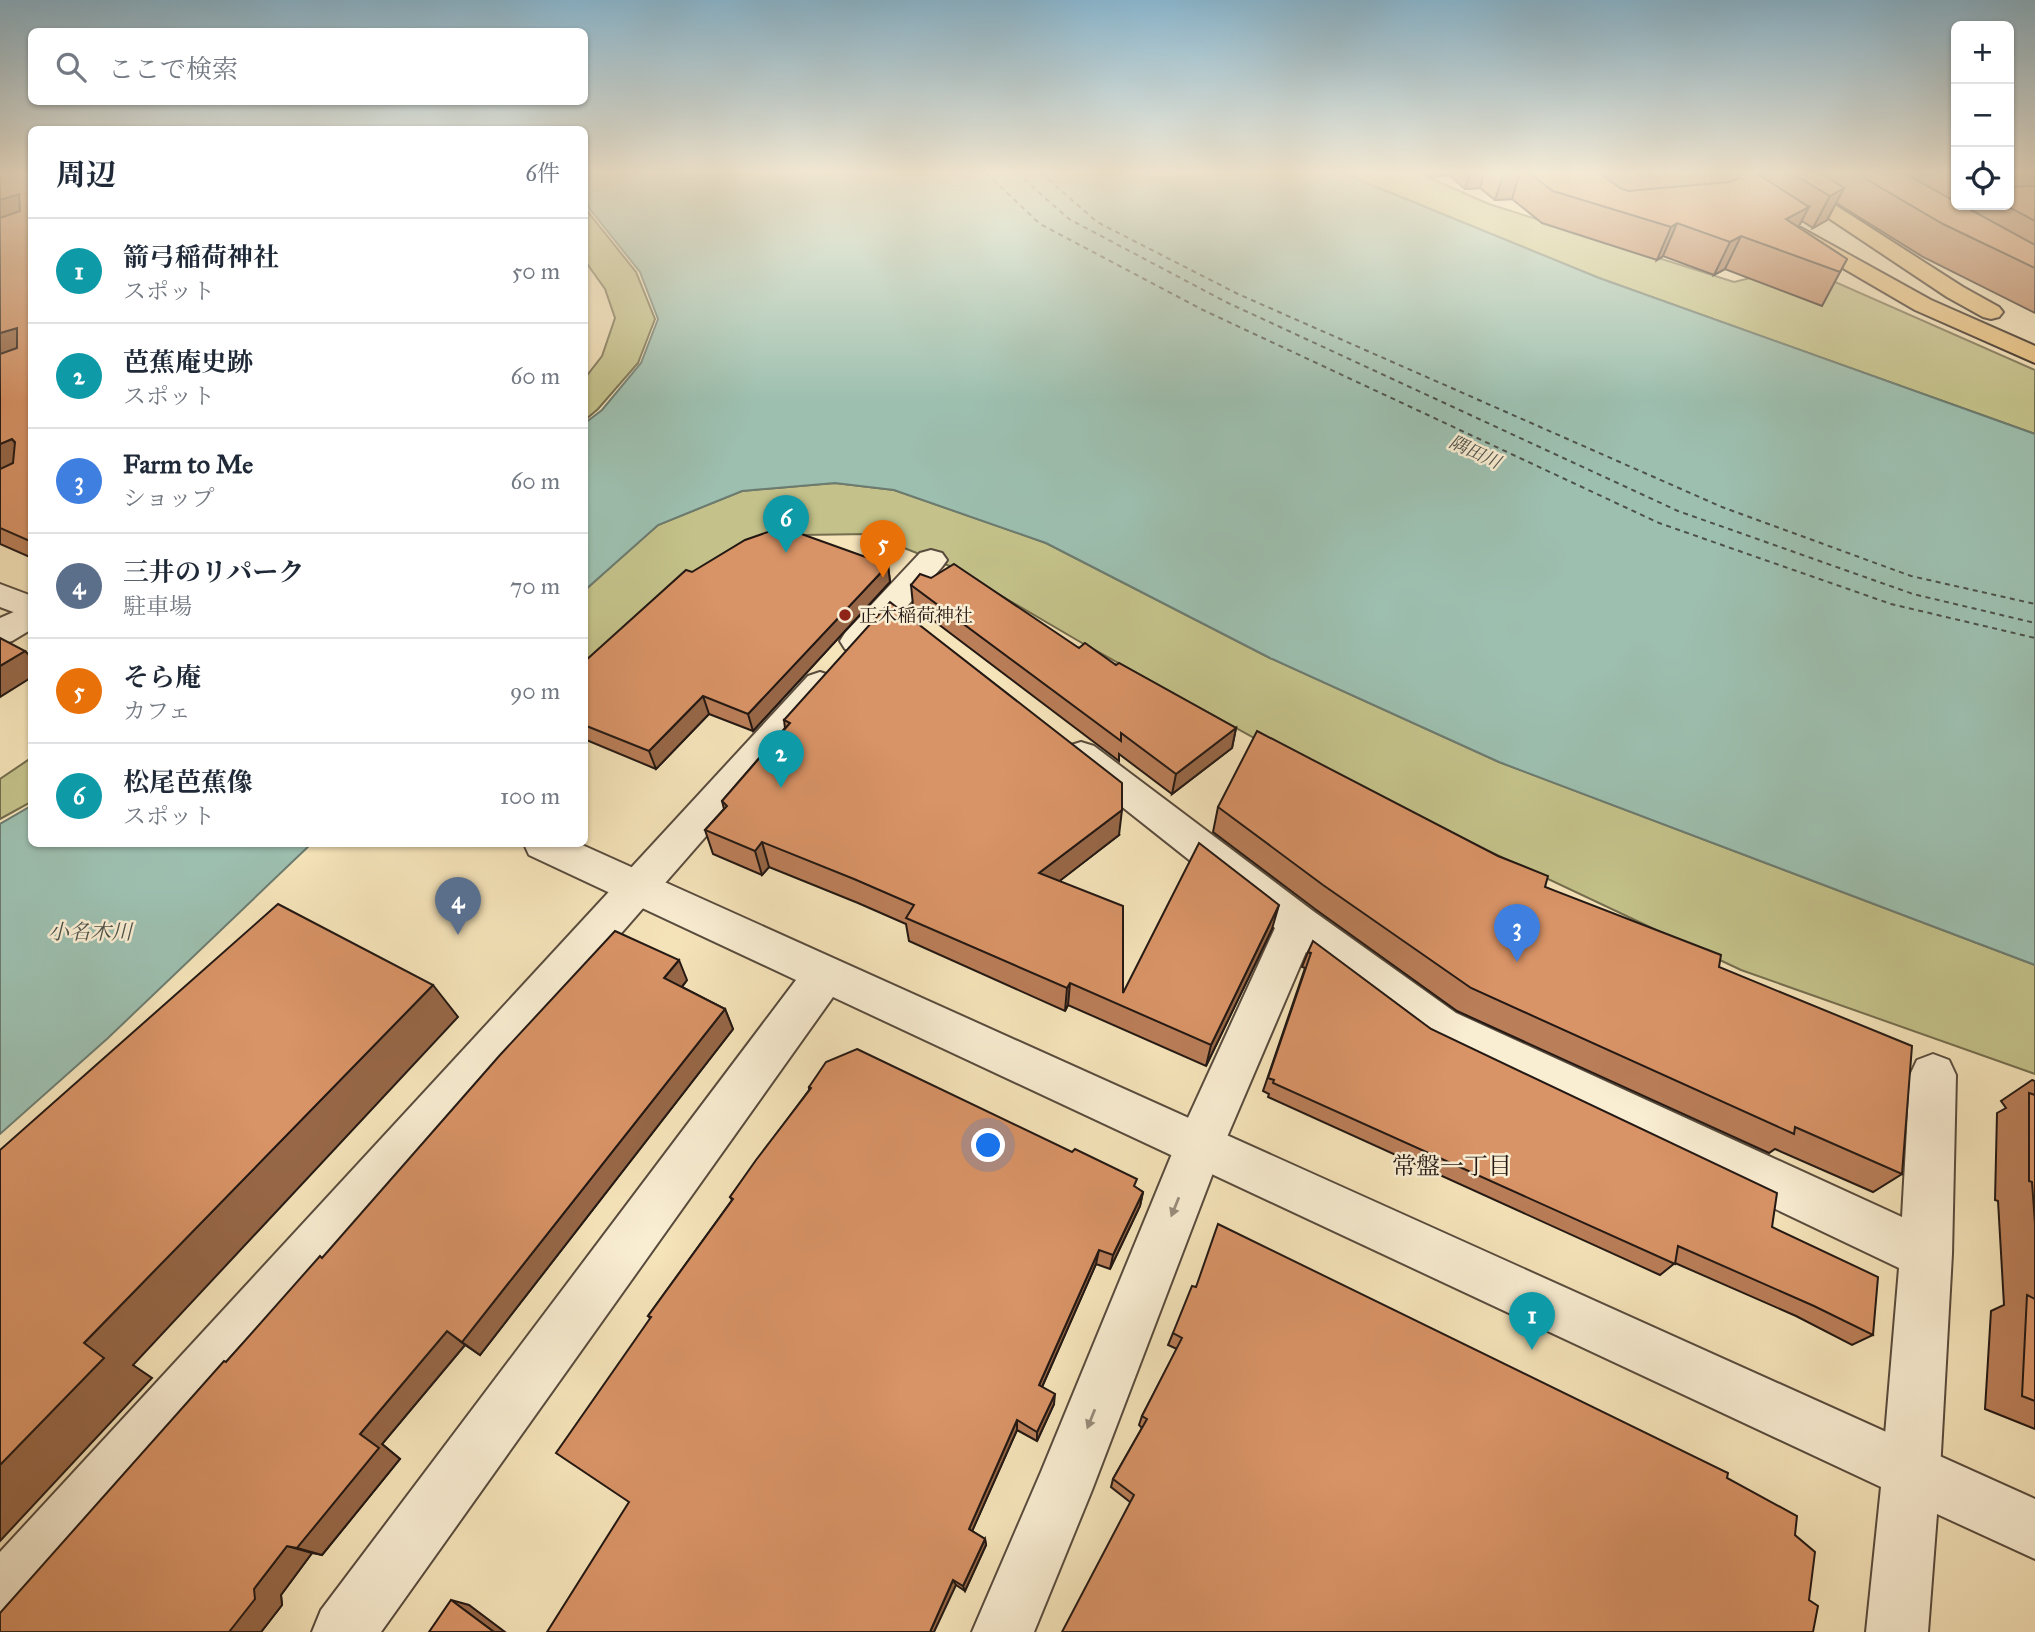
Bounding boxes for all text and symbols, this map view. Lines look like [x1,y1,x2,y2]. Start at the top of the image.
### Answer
map controls [1951,21,2014,210]
button: + [1951,21,2014,84]
search box [28,28,588,105]
icon: search [52,48,90,86]
text: ここで検索 [108,53,238,85]
button: − [1951,84,2014,147]
button: locate [1951,147,2014,210]
text: 周辺 [56,157,116,193]
text: 6件 [525,159,560,187]
text: 箭弓稲荷神社 [123,241,279,273]
text: 1 [74,257,84,285]
text: 50 m [512,257,560,285]
text: スポット [123,277,215,305]
text: 芭蕉庵史跡 [123,346,253,378]
text: 2 [73,362,85,390]
text: 60 m [511,362,560,390]
text: スポット [123,382,215,410]
water label: 隅田川 [1446,431,1506,474]
text: Farm to Me [123,448,253,480]
text: 3 [74,467,84,495]
text: 60 m [511,467,560,495]
text: ショップ [123,484,215,512]
pin: 6 [763,495,809,553]
pin: 5 [860,520,906,578]
text: 三井のリパーク [123,556,304,588]
text: 4 [73,572,85,600]
text: 70 m [510,572,560,600]
text: 駐車場 [123,592,192,620]
place label: 正木稲荷神社 [859,604,973,627]
marker: 正木稲荷神社 [837,607,853,623]
text: そら庵 [123,661,201,693]
text: 5 [74,677,84,705]
text: 90 m [510,677,560,705]
text: カフェ [123,697,191,725]
pin: 2 [758,730,804,788]
text: 松尾芭蕉像 [123,766,253,798]
text: 6 [73,782,85,810]
text: 100 m [500,782,560,810]
text: スポット [123,802,215,830]
pin: 4 [435,877,481,935]
pin: 3 [1494,904,1540,962]
water label: 小名木川 [48,919,134,945]
your location [971,1128,1005,1162]
district label: 常盤一丁目 [1392,1151,1512,1181]
one-way arrow [1170,1197,1181,1218]
pin: 1 [1509,1292,1555,1350]
one-way arrow [1086,1408,1097,1429]

